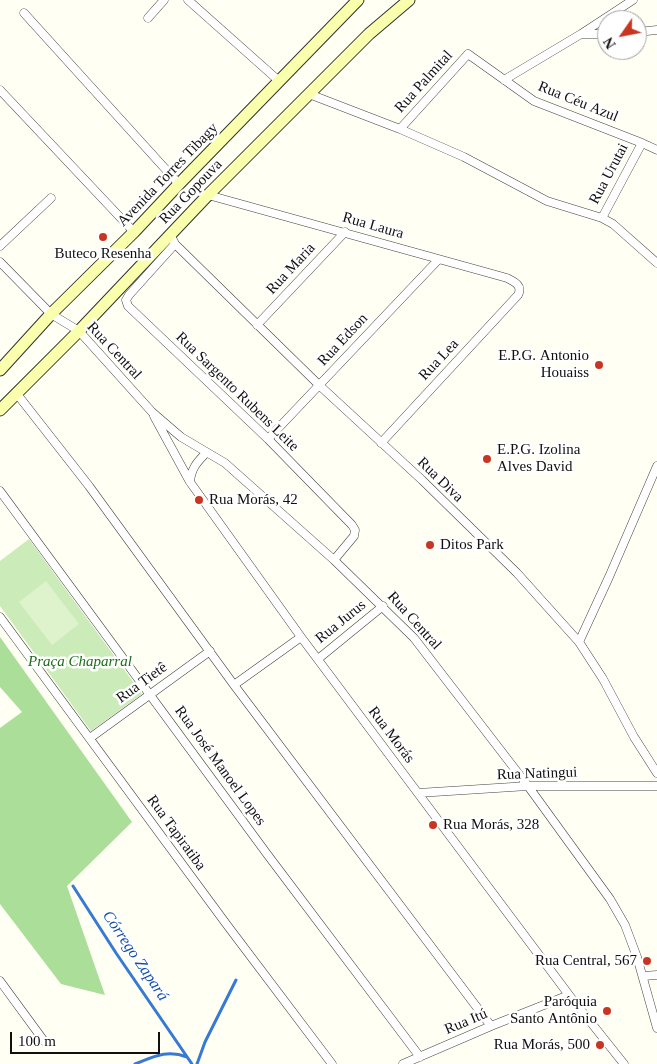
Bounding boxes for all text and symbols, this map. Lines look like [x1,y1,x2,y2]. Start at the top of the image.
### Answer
north arrow [597,10,647,60]
text: N [601,35,619,51]
street label: Rua Palmital [391,47,457,117]
street label: Rua Céu Azul [535,78,621,126]
street label: Avenida Torres Tibagy [114,119,222,231]
street label: Rua Urutai [586,141,632,207]
street label: Rua Gopouva [156,156,226,228]
street label: Rua Laura [340,209,406,243]
marker: Buteco Resenha [97,231,109,243]
street label: Rua Maria [263,240,319,298]
place label: Buteco Resenha [54,245,152,263]
street label: Rua Edson [314,310,372,370]
street label: Rua Central [83,319,145,383]
street label: Rua Sargento Rubens Leite [172,328,302,456]
street label: Rua Lea [415,335,463,385]
place label: E.P.G. Antonio Houaiss [498,347,589,382]
marker: E.P.G. Antonio Houaiss [593,359,605,371]
place label: E.P.G. Izolina Alves David [497,441,580,476]
marker: E.P.G. Izolina Alves David [481,453,493,465]
street label: Rua Diva [413,454,467,506]
place label: Rua Morás, 42 [209,491,298,509]
marker: Rua Morás, 42 [193,494,205,506]
place label: Ditos Park [440,536,504,554]
marker: Ditos Park [424,539,436,551]
street label: Rua Central [383,588,445,654]
street label: Rua Jurus [312,596,370,648]
park label: Praça Chaparral [28,653,132,671]
street label: Rua Tietê [113,659,171,707]
street label: Rua José Manoel Lopes [170,703,270,829]
street label: Rua Morás [364,703,418,767]
street label: Rua Natingui [497,764,577,784]
street label: Rua Tapiratiba [143,792,209,874]
place label: Rua Morás, 328 [443,816,539,834]
marker: Rua Morás, 328 [427,819,439,831]
water label: Córrego Zapará [98,907,172,1005]
place label: Rua Central, 567 [535,952,637,970]
marker: Rua Central, 567 [641,955,653,967]
place label: Paróquia Santo Antônio [510,993,597,1028]
street label: Rua Itú [442,1005,490,1039]
marker: Paróquia Santo Antônio [601,1005,613,1017]
scale bar [12,1022,162,1054]
text: 100 m [18,1033,56,1049]
place label: Rua Morás, 500 [494,1036,590,1054]
marker: Rua Morás, 500 [594,1039,606,1051]

